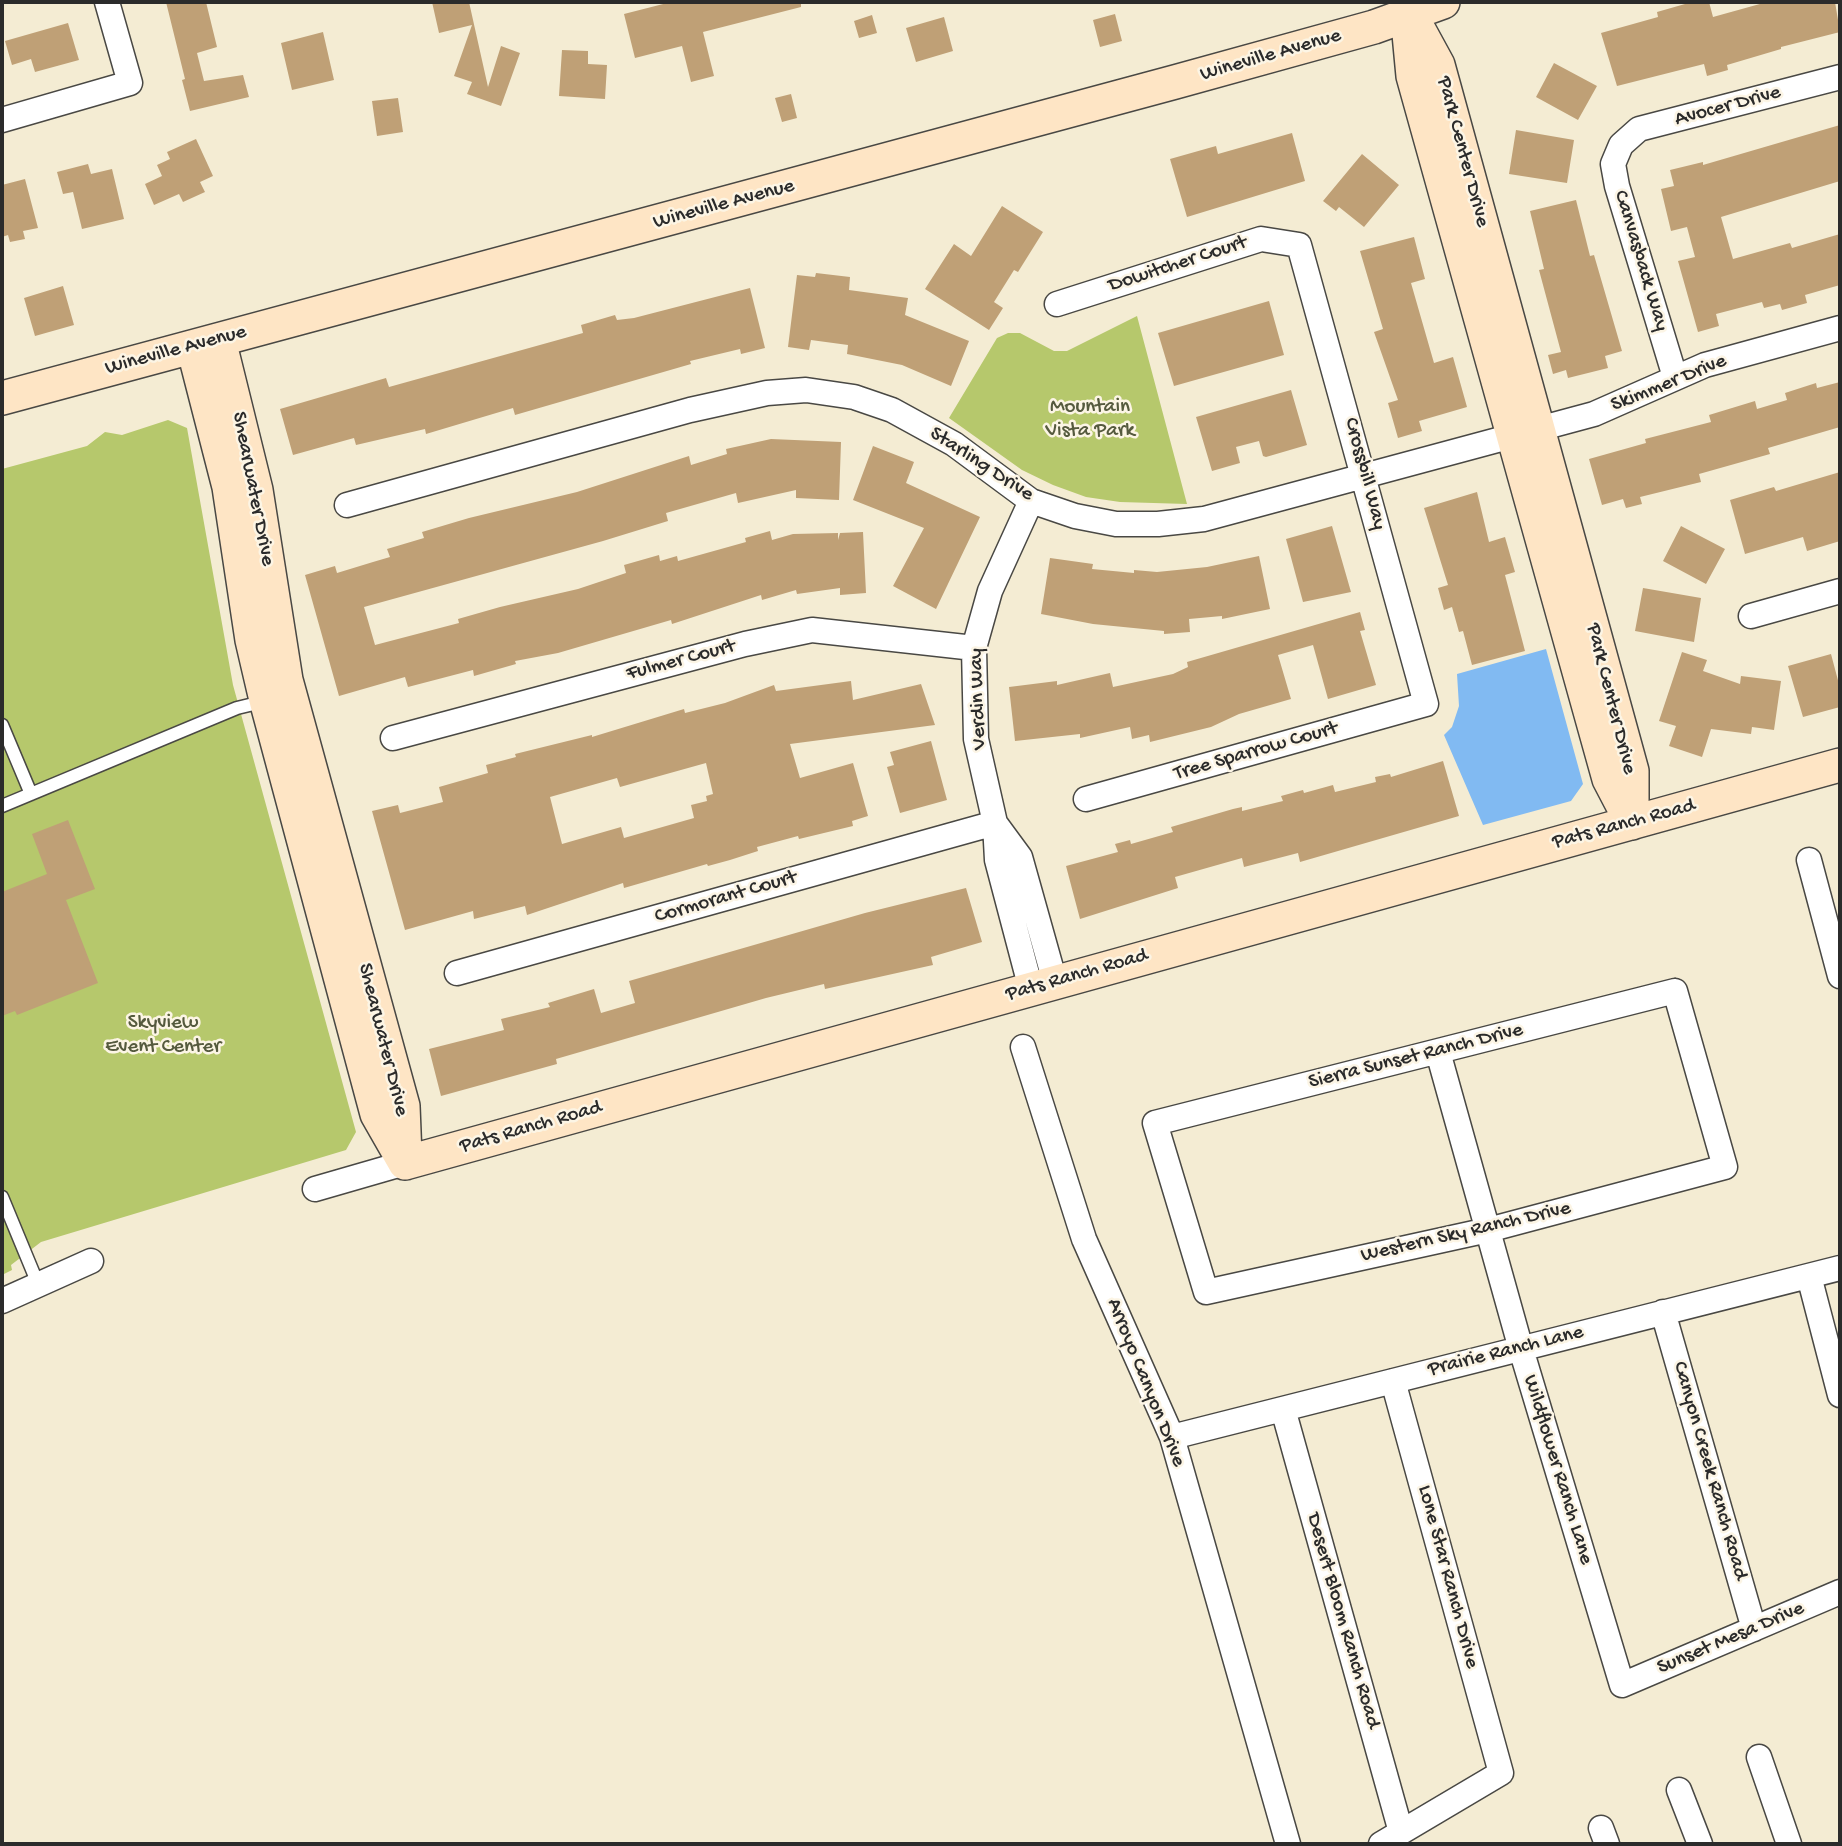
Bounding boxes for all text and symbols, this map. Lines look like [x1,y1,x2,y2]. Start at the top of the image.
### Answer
street label: Wineville Avenue [1198,24,1344,88]
street label: Park Center Drive [1430,74,1494,230]
street label: Avocer Drive [1672,81,1784,133]
street label: Wineville Avenue [651,174,797,236]
street label: Canvasback Way [1607,188,1673,334]
street label: Dowitcher Court [1106,231,1250,299]
street label: Wineville Avenue [103,320,249,382]
street label: Skimmer Drive [1607,349,1731,419]
park label: Mountain Vista Park [1045,395,1135,445]
street label: Shearwater Drive [225,410,279,568]
street label: Crossbill Way [1337,415,1391,533]
street label: Starling Drive [924,422,1038,508]
street label: Park Center Drive [1579,621,1641,777]
street label: Fulmer Court [624,634,738,688]
street label: Verdin Way [965,648,993,750]
street label: Tree Sparrow Court [1171,717,1341,787]
street label: Pats Ranch Road [1550,794,1698,856]
street label: Cormorant Court [652,866,800,930]
street label: Pats Ranch Road [1003,944,1151,1008]
street label: Shearwater Drive [351,961,413,1119]
park label: Skyview Event Center [105,1011,221,1061]
street label: Sierra Sunset Ranch Drive [1306,1018,1526,1096]
street label: Pats Ranch Road [457,1096,605,1160]
street label: Western Sky Ranch Drive [1359,1197,1573,1269]
street label: Arroyo Canyon Drive [1100,1295,1190,1471]
street label: Prairie Ranch Lane [1426,1321,1586,1383]
street label: Canyon Creek Ranch Road [1666,1359,1752,1583]
street label: Wildflower Ranch Lane [1516,1372,1598,1568]
street label: Lone Star Ranch Drive [1410,1483,1484,1671]
street label: Desert Bloom Ranch Road [1299,1510,1385,1732]
street label: Sunset Mesa Drive [1654,1597,1808,1681]

